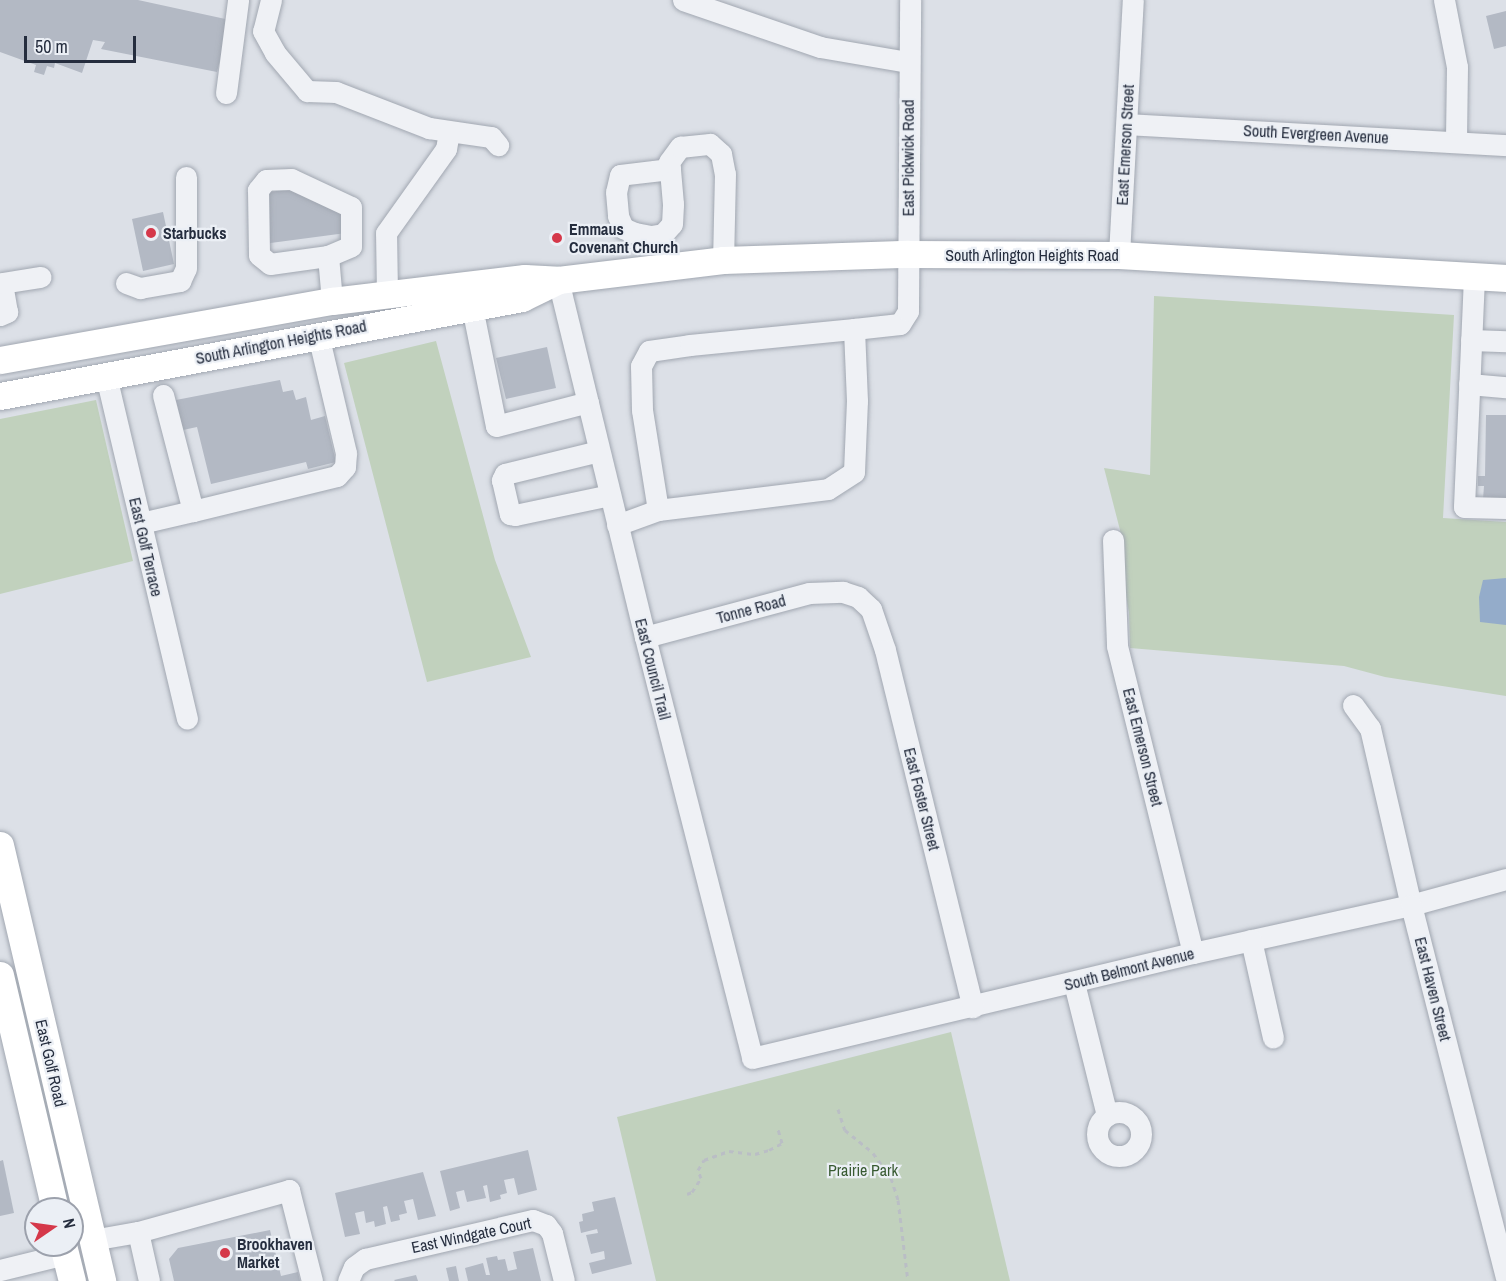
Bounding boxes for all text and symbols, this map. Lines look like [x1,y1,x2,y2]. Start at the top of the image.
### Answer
scale bar [27,24,140,62]
text: 50 m [35,34,68,59]
street label: East Emerson Street [1112,84,1138,206]
street label: East Pickwick Road [898,100,918,216]
street label: South Evergreen Avenue [1242,121,1390,147]
place label: Emmaus Covenant Church [569,219,678,257]
place label: Starbucks [163,223,226,243]
marker: Starbucks [144,226,158,240]
marker: Emmaus Covenant Church [550,231,564,245]
street label: South Arlington Heights Road [945,245,1119,265]
street label: South Arlington Heights Road [194,316,368,368]
street label: East Golf Terrace [125,495,167,599]
street label: Tonne Road [714,591,788,627]
street label: East Council Trail [631,616,675,722]
street label: East Emerson Street [1119,686,1167,808]
street label: East Foster Street [900,746,944,852]
street label: East Haven Street [1411,935,1455,1043]
street label: South Belmont Avenue [1062,943,1196,995]
street label: East Golf Road [32,1017,70,1109]
park label: Prairie Park [828,1160,898,1180]
north arrow [24,1197,84,1257]
street label: East Windgate Court [409,1213,533,1257]
text: N [58,1216,81,1230]
place label: Brookhaven Market [237,1234,313,1272]
marker: Brookhaven Market [218,1246,232,1260]

